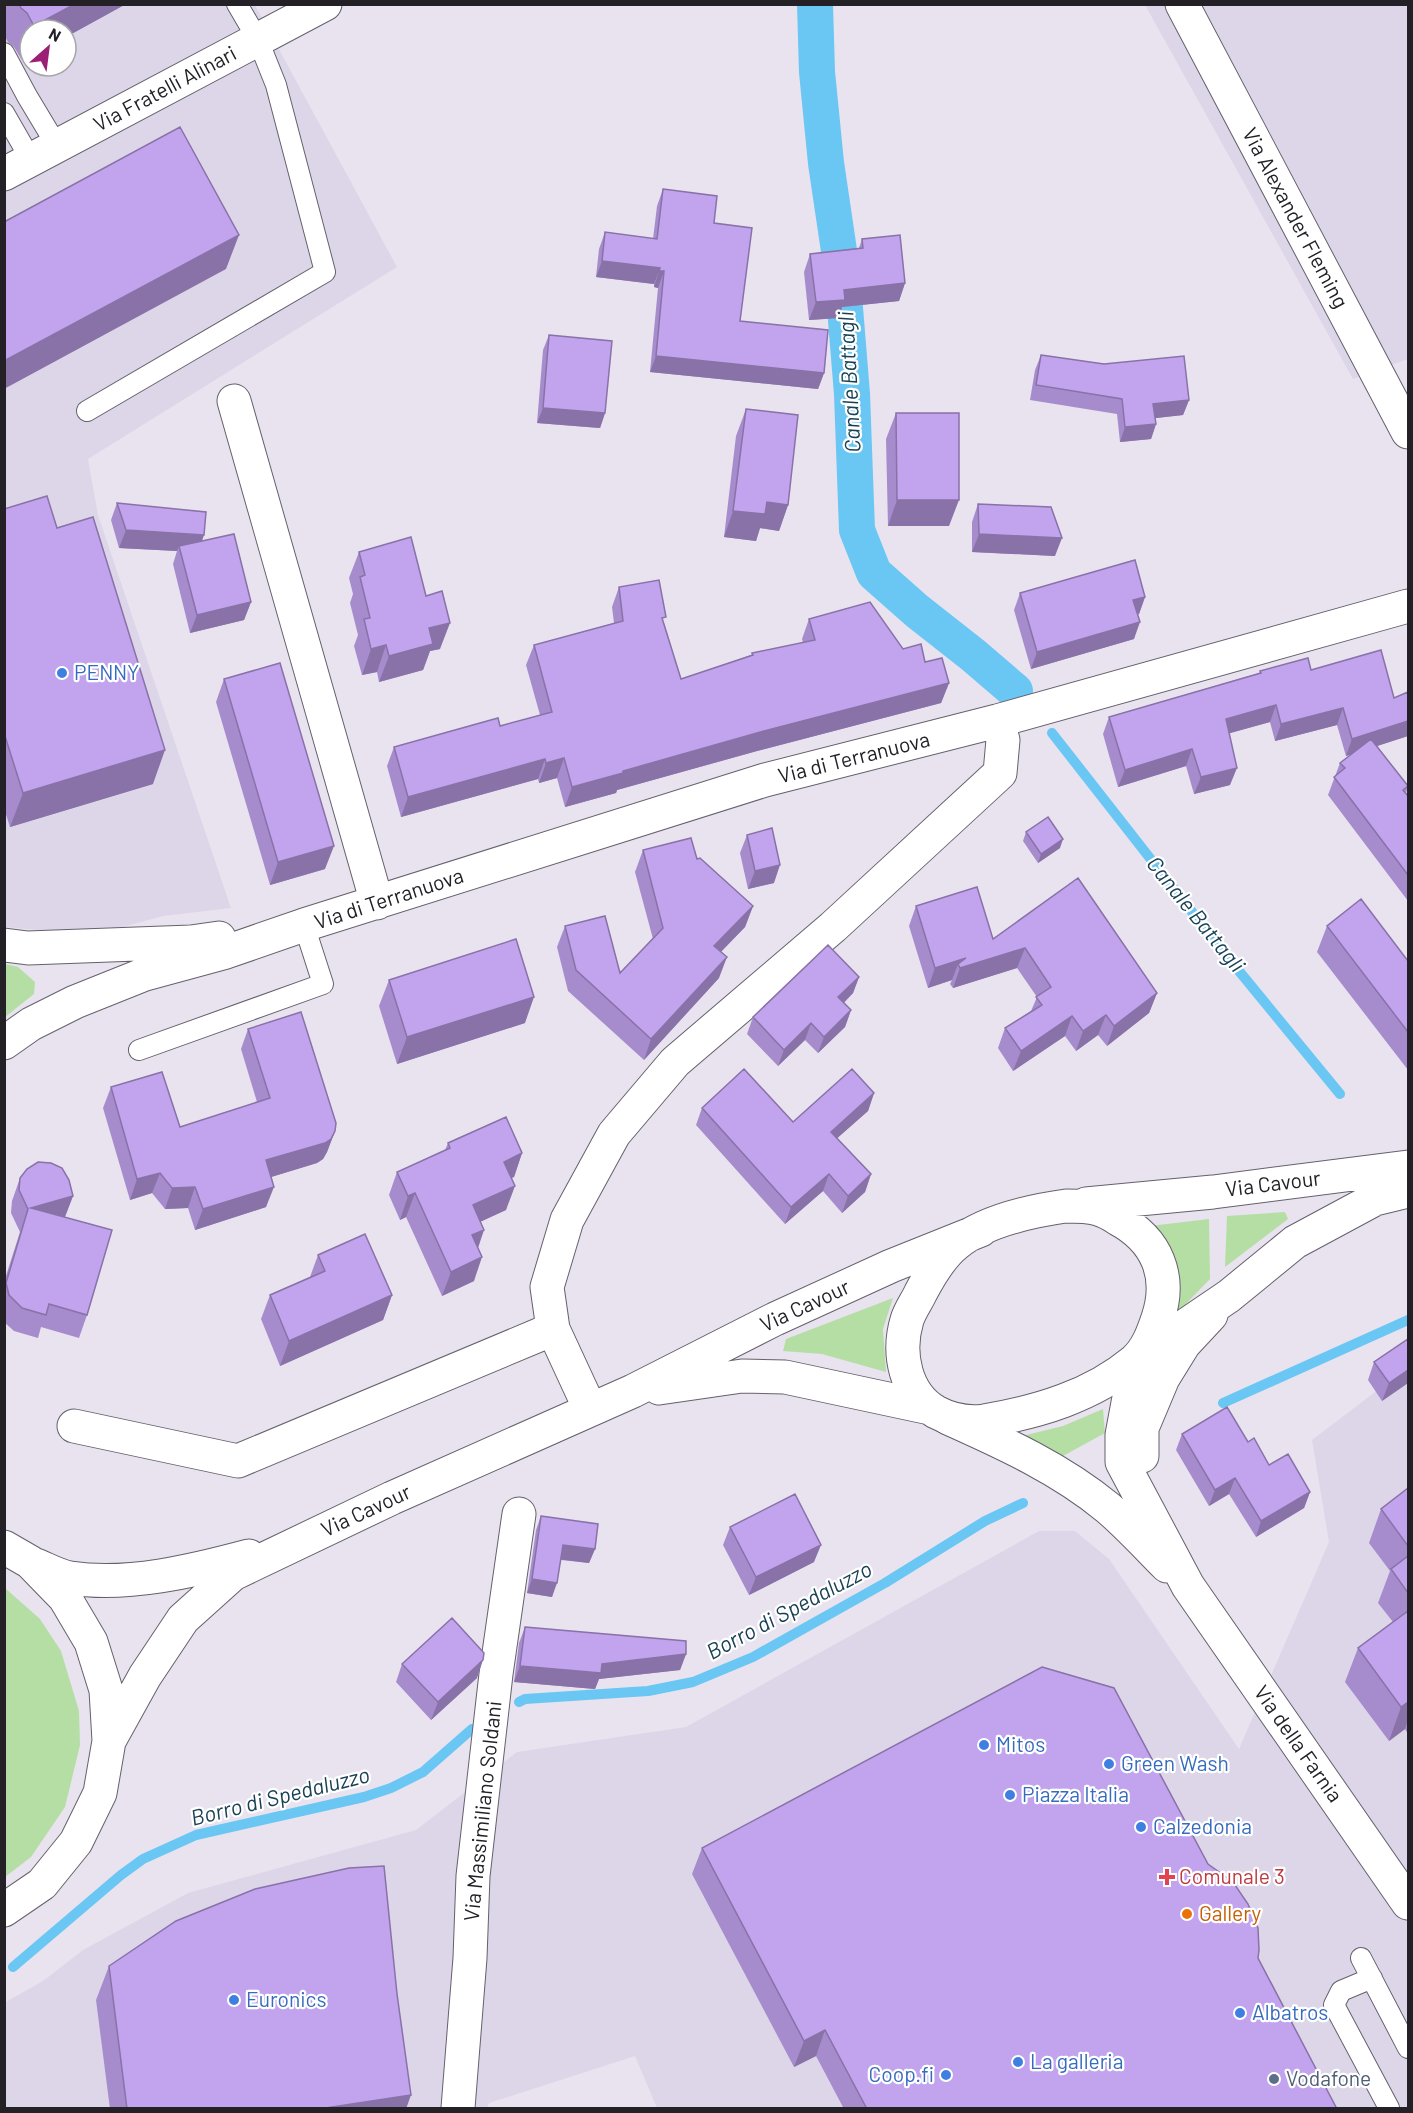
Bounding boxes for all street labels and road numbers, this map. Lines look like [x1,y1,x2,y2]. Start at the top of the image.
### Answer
street label: Via Fratelli Alinari [89,39,240,136]
street label: Via Alexander Fleming [1238,123,1354,312]
street label: Via di Terranuova [775,726,932,787]
street label: Via di Terranuova [311,862,466,933]
street label: Via Cavour [1224,1164,1322,1201]
street label: Via Cavour [756,1273,853,1336]
street label: Via Cavour [317,1478,414,1541]
street label: Via della Farnia [1250,1680,1349,1806]
street label: Via Massimiliano Soldani [457,1699,506,1922]

